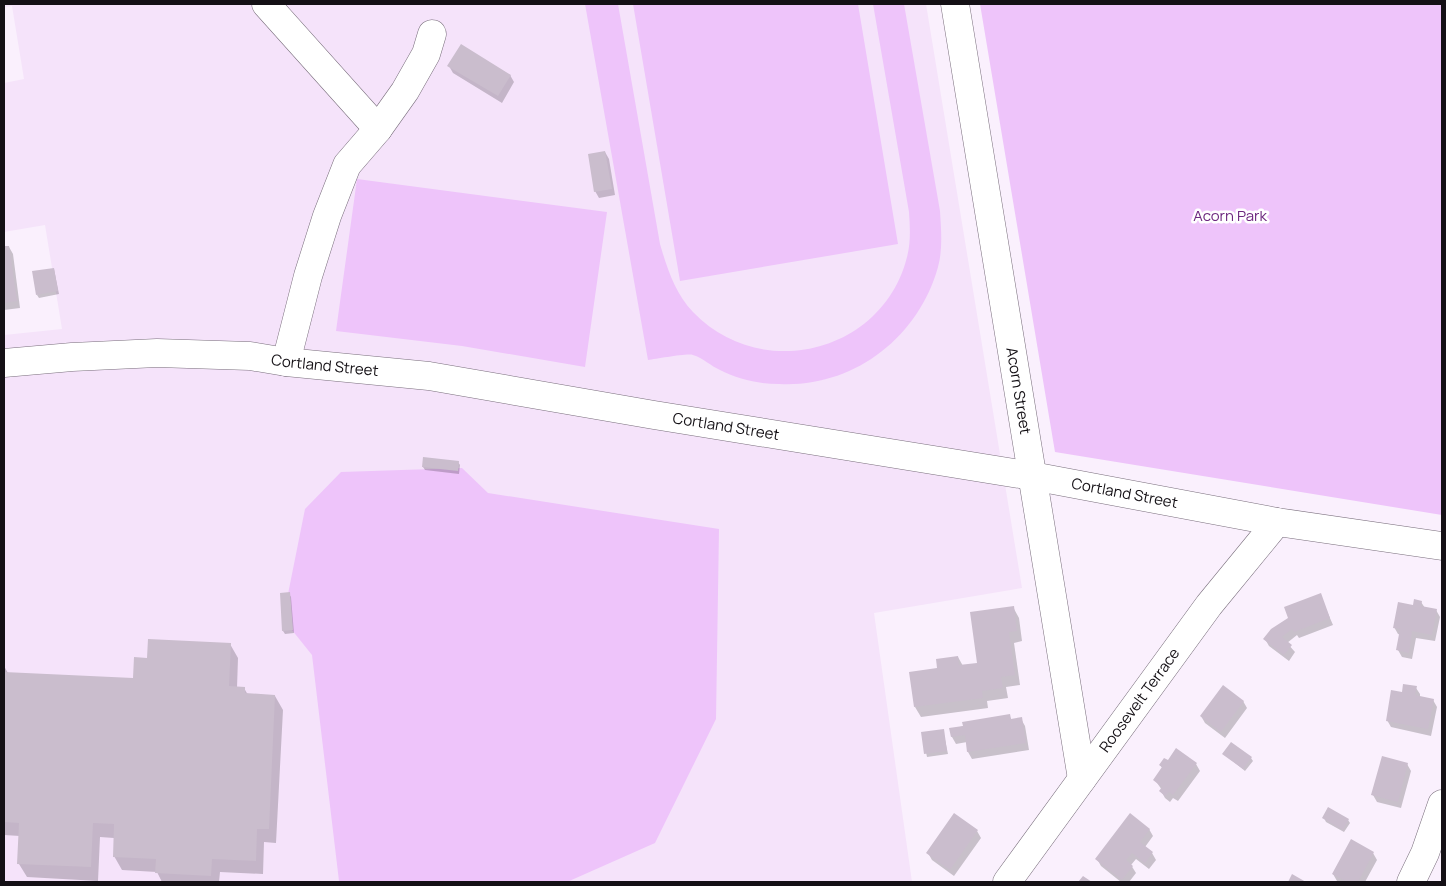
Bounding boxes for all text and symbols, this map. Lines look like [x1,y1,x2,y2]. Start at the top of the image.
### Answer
park label: Acorn Park [1193,205,1267,226]
street label: Acorn Street [1001,346,1036,436]
street label: Cortland Street [270,349,380,381]
street label: Cortland Street [671,407,781,445]
street label: Cortland Street [1070,473,1180,513]
street label: Roosevelt Terrace [1094,643,1184,756]

